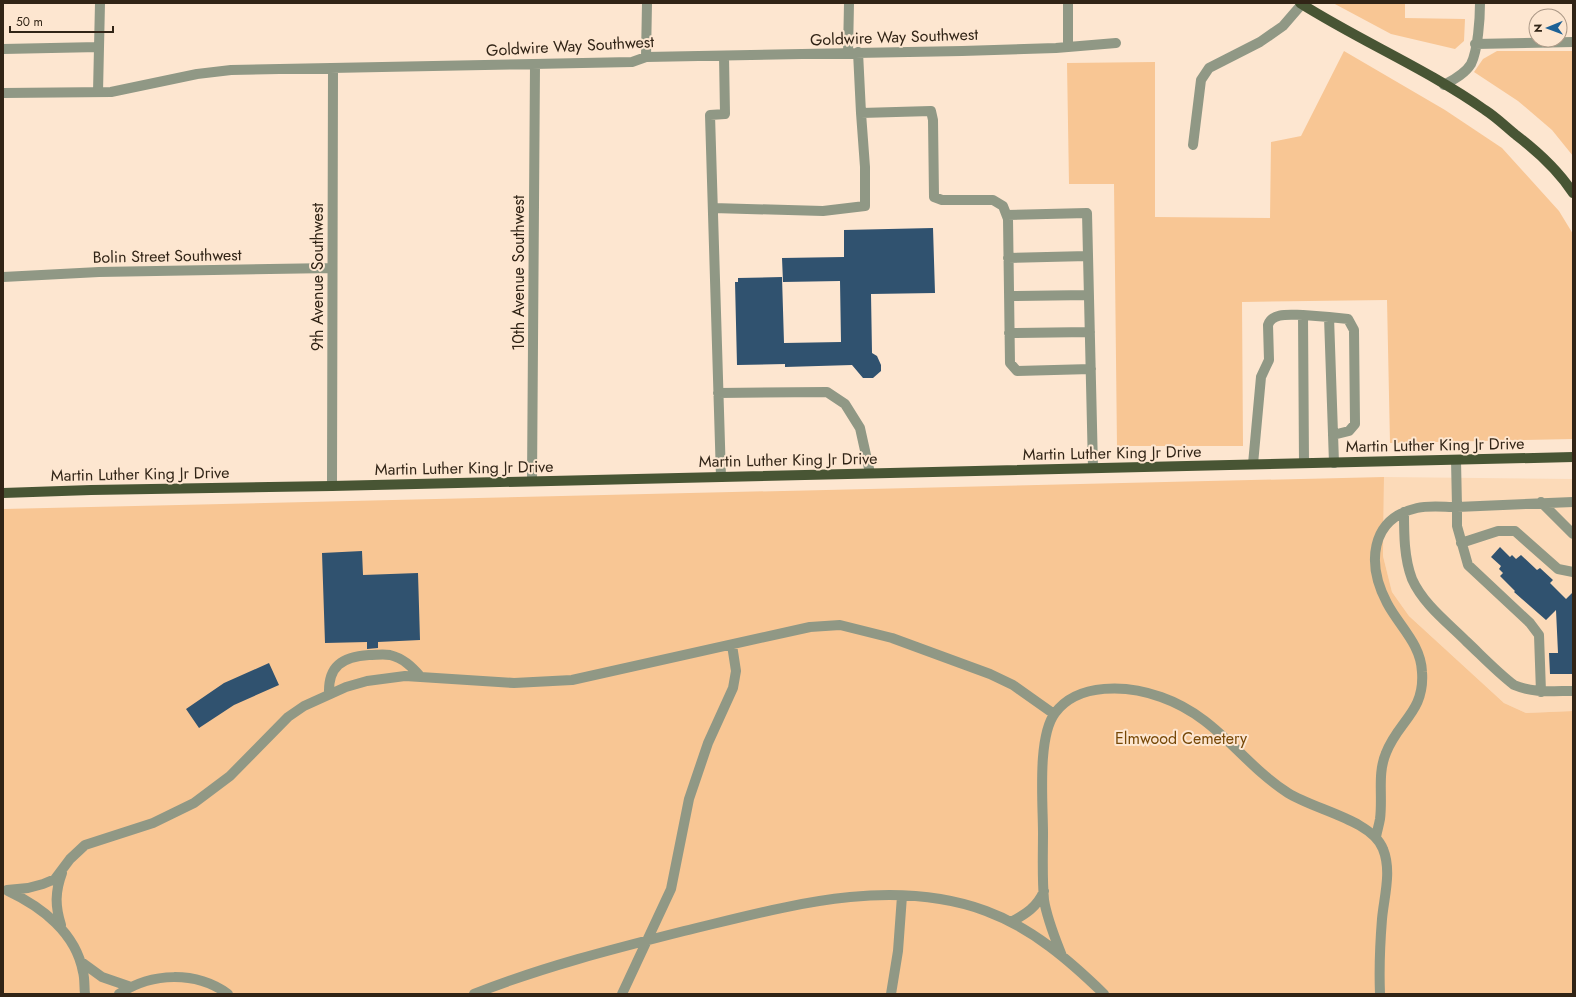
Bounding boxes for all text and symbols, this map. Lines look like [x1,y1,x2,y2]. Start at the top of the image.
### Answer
scale bar [10,8,113,34]
north arrow [1528,8,1568,48]
text: 50 m [16,13,43,31]
street label: Goldwire Way Southwest [810,23,979,51]
text: N [1530,24,1546,33]
street label: Goldwire Way Southwest [485,30,655,62]
street label: 10th Avenue Southwest [507,195,530,351]
street label: 9th Avenue Southwest [306,203,329,351]
street label: Bolin Street Southwest [92,243,242,269]
street label: Martin Luther King Jr Drive [1346,432,1524,458]
street label: Martin Luther King Jr Drive [1023,440,1201,466]
street label: Martin Luther King Jr Drive [699,447,877,473]
street label: Martin Luther King Jr Drive [375,455,553,481]
street label: Martin Luther King Jr Drive [51,461,229,487]
park label: Elmwood Cemetery [1115,727,1248,750]

